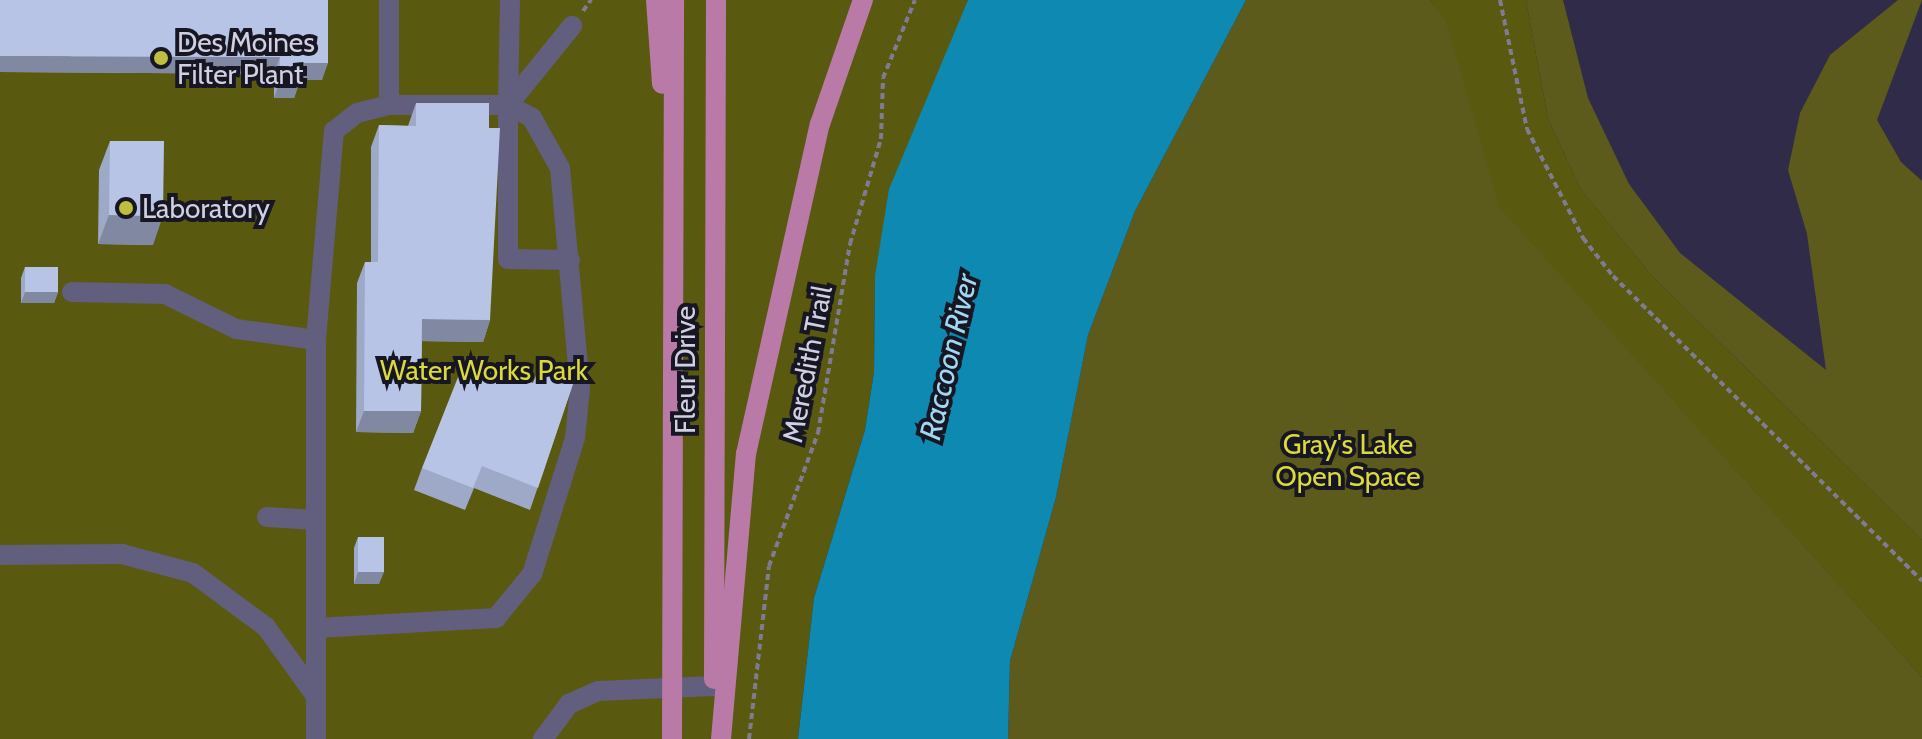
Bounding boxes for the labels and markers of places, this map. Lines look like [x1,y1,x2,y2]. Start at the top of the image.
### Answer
place label: Des Moines Filter Plant [177,25,315,91]
marker: Des Moines Filter Plant [152,49,170,67]
place label: Laboratory [142,191,270,225]
marker: Laboratory [117,199,135,217]

